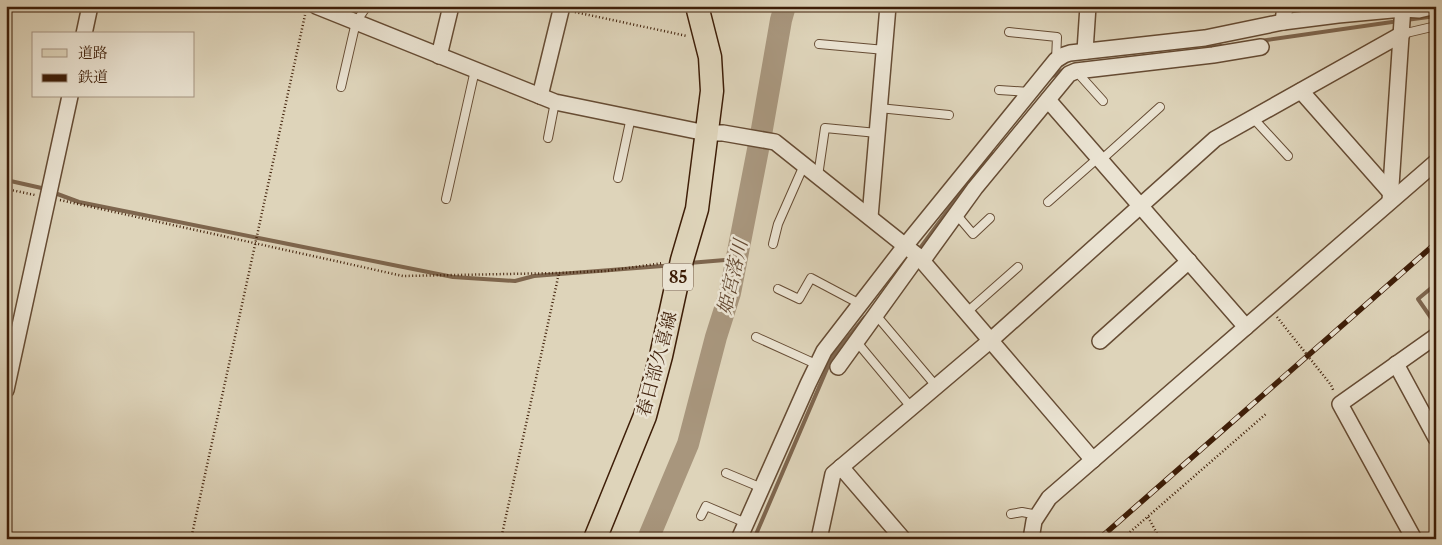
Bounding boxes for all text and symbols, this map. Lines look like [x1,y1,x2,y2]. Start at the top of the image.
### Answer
legend [32,32,195,98]
text: 道路 [78,43,108,62]
text: 鉄道 [78,67,108,86]
water label: 姫宮落川 [713,236,753,317]
road number: 85 [663,264,693,290]
street label: 春日部久喜線 [632,309,682,419]

